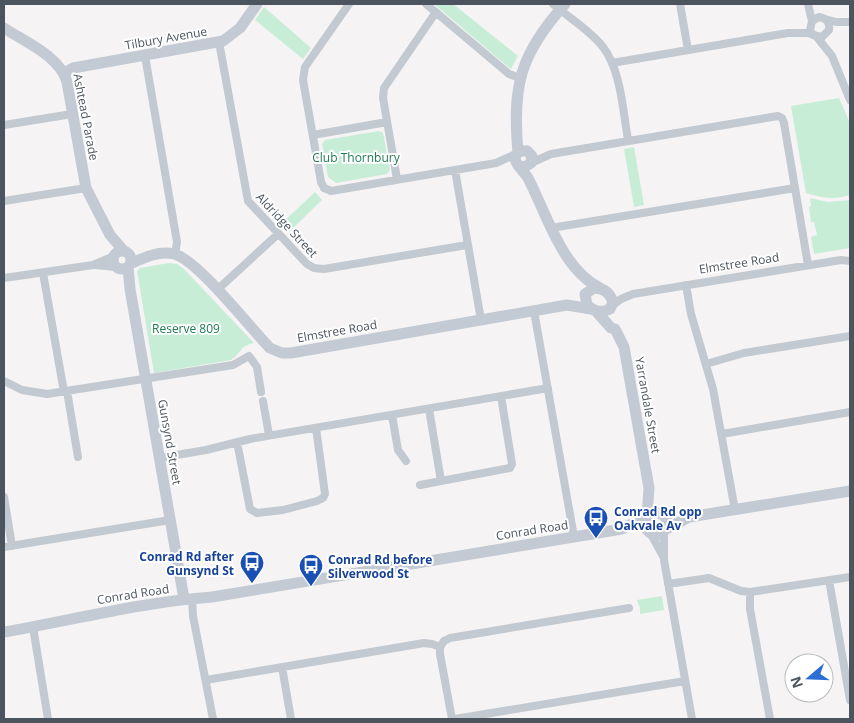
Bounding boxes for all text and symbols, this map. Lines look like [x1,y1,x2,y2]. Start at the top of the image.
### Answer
street label: Tilbury Avenue [124,22,209,54]
street label: Ashtead Parade [69,72,103,162]
park label: Club Thornbury [312,149,401,166]
street label: Aldridge Street [252,189,322,261]
street label: Elmstree Road [698,248,780,278]
street label: Elmstree Road [296,316,378,346]
park label: Reserve 809 [152,320,220,337]
street label: Yarrandale Street [631,355,665,455]
street label: Gunsynd Street [154,398,186,486]
place label: Conrad Rd opp Oakvale Av [614,503,702,534]
bus stop icon: Conrad Rd opp Oakvale Av [583,505,609,539]
street label: Conrad Road [495,516,569,544]
place label: Conrad Rd after Gunsynd St [139,548,235,579]
bus stop icon: Conrad Rd after Gunsynd St [239,550,265,584]
place label: Conrad Rd before Silverwood St [328,551,432,582]
bus stop icon: Conrad Rd before Silverwood St [298,553,324,587]
street label: Conrad Road [96,580,170,608]
north arrow [784,653,834,703]
text: N [785,674,807,691]

